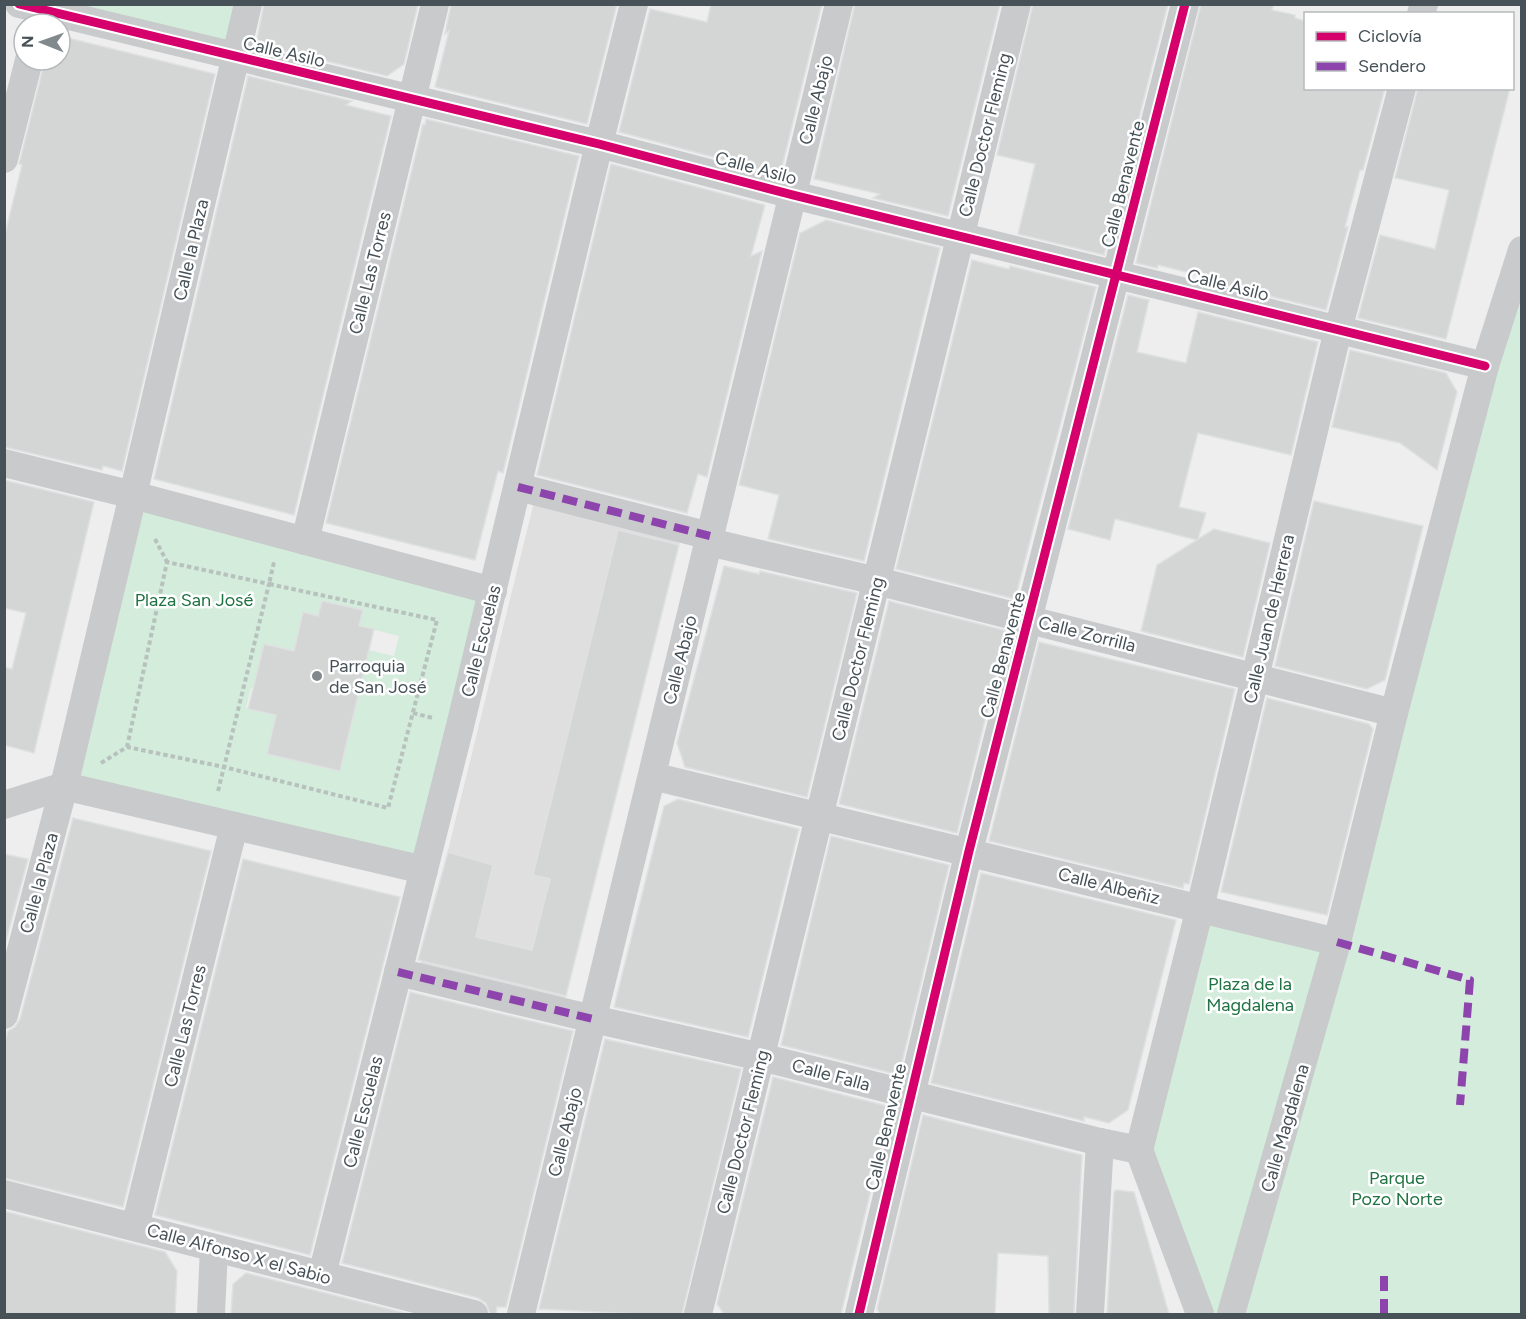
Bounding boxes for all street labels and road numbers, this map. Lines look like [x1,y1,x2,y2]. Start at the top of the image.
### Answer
street label: Calle Asilo [241,32,327,72]
street label: Calle Doctor Fleming [954,51,1016,219]
street label: Calle Abajo [794,53,838,147]
street label: Calle Benavente [1097,118,1149,250]
street label: Calle Asilo [713,147,799,189]
street label: Calle la Plaza [169,197,213,303]
street label: Calle Las Torres [344,210,396,336]
street label: Calle Asilo [1185,264,1271,306]
street label: Calle Juan de Herrera [1239,532,1299,706]
street label: Calle Doctor Fleming [827,575,889,743]
street label: Calle Escuelas [456,583,506,699]
street label: Calle Benavente [976,589,1030,721]
street label: Calle Zorrilla [1036,611,1138,657]
street label: Calle Abajo [658,613,702,707]
street label: Calle la Plaza [15,830,63,936]
street label: Calle Albeñiz [1056,863,1162,909]
street label: Calle Las Torres [159,963,211,1089]
street label: Calle Doctor Fleming [712,1048,774,1216]
street label: Calle Escuelas [338,1054,388,1170]
street label: Calle Falla [789,1054,873,1096]
street label: Calle Benavente [861,1061,911,1193]
street label: Calle Magdalena [1256,1061,1314,1195]
street label: Calle Abajo [543,1085,587,1179]
street label: Calle Alfonso X el Sabio [144,1219,334,1289]

